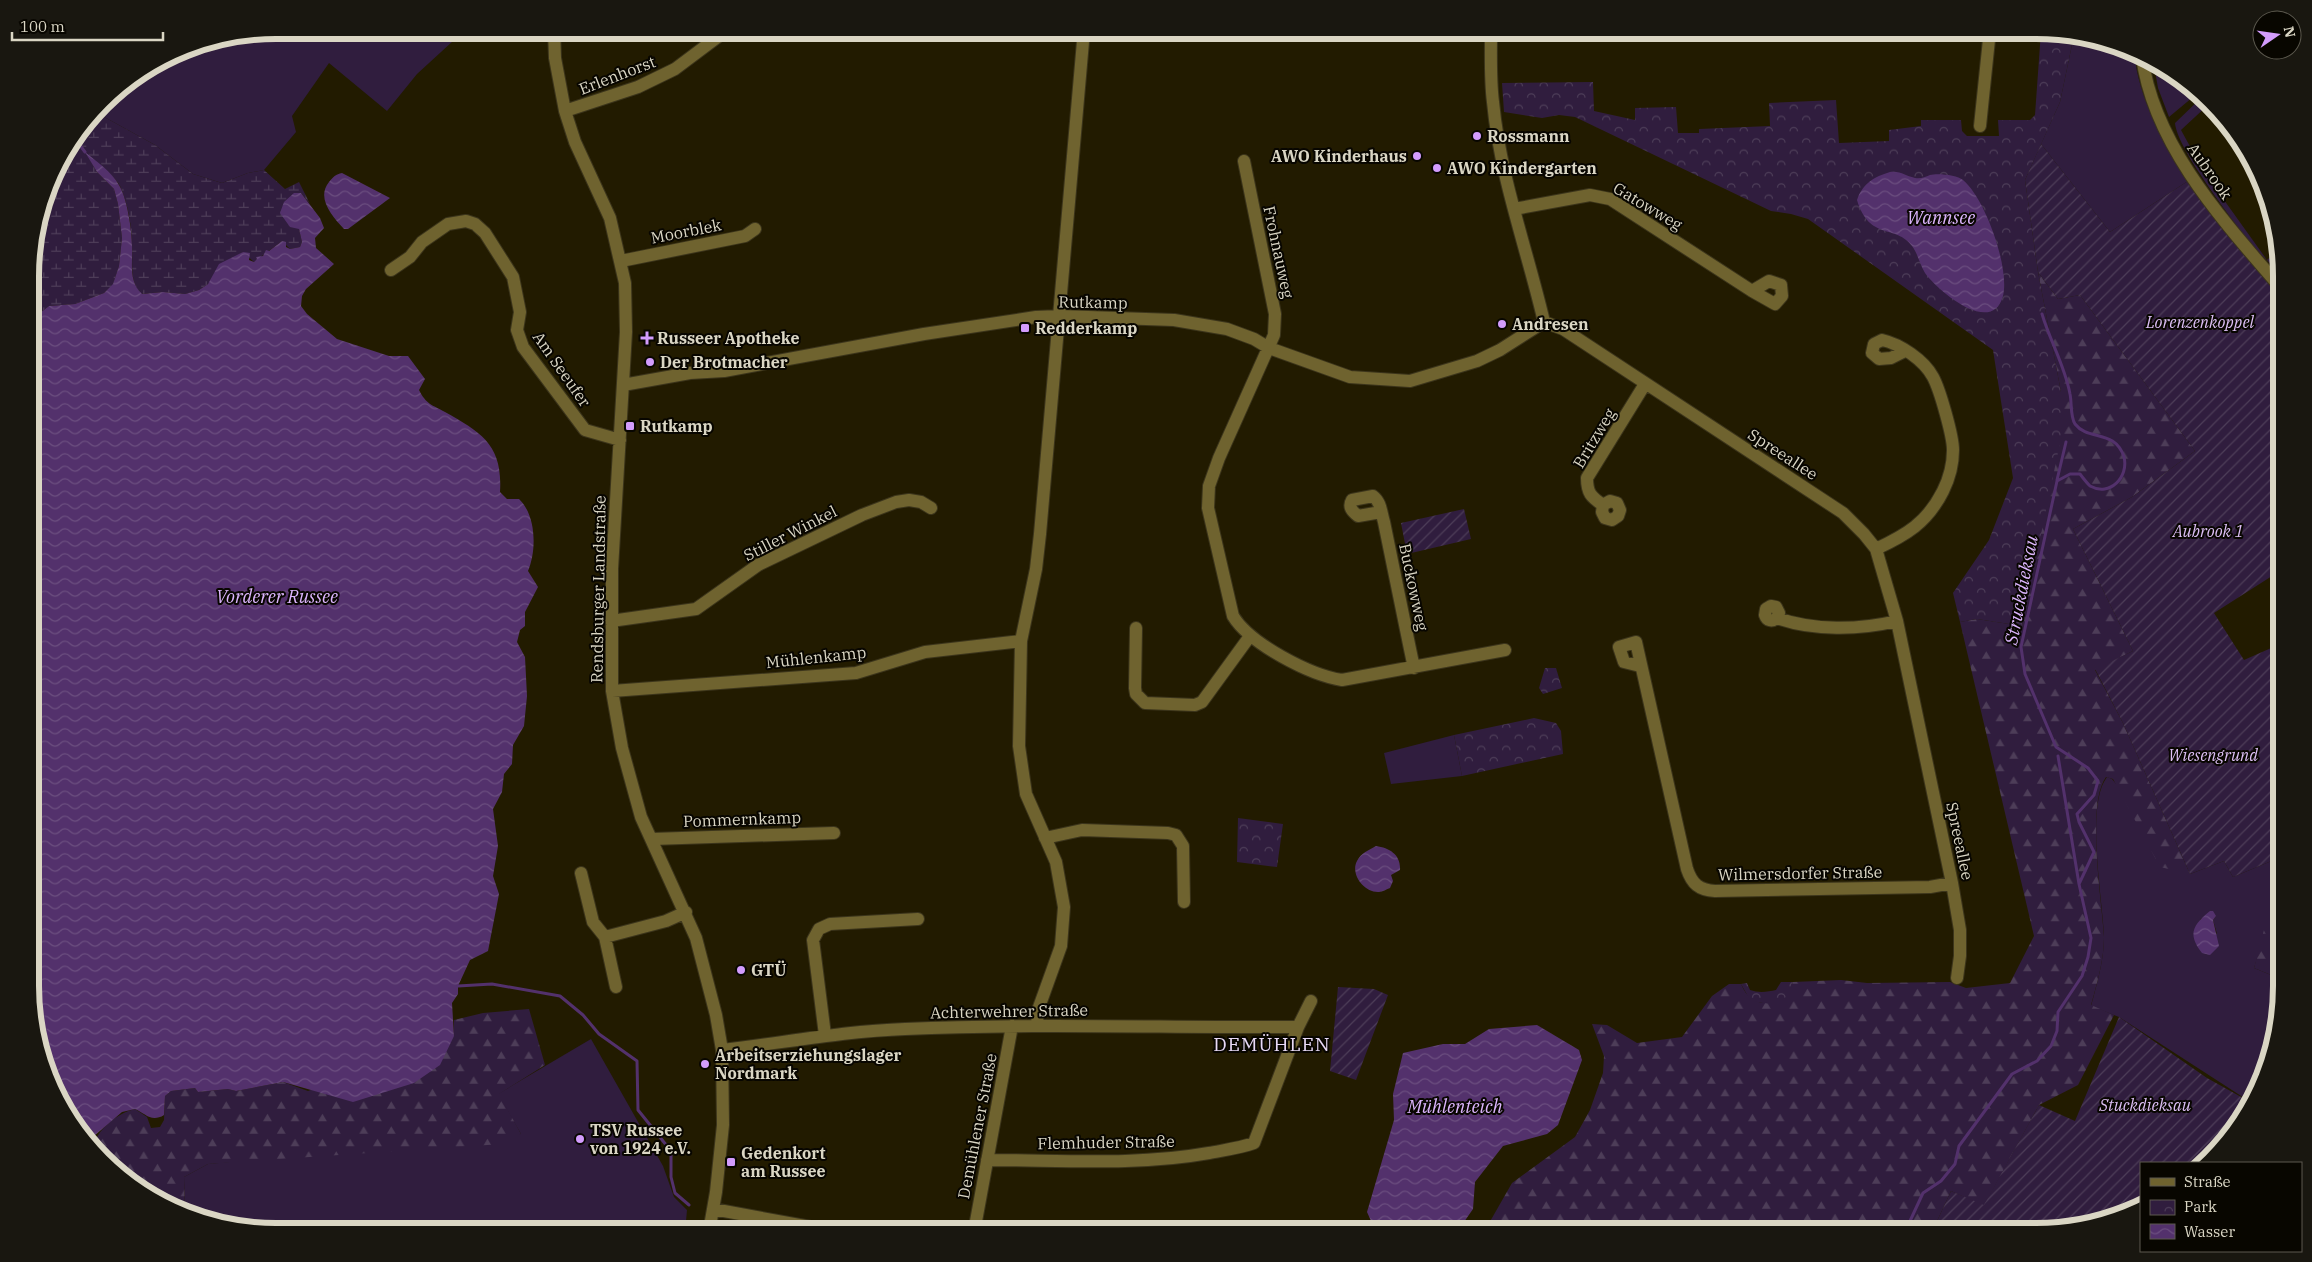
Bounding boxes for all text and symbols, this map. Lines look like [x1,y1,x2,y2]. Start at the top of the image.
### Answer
scale bar [12,10,164,42]
north arrow [2252,10,2302,60]
text: 100 m [20,17,65,36]
text: N [2280,25,2300,39]
street label: Erlenhorst [576,51,658,99]
place label: Rossmann [1487,126,1570,146]
marker: Rossmann [1471,130,1483,142]
street label: Aubrook [2183,139,2237,204]
place label: AWO Kinderhaus [1271,146,1407,166]
marker: AWO Kinderhaus [1411,150,1423,162]
place label: AWO Kindergarten [1447,158,1597,178]
marker: AWO Kindergarten [1431,162,1443,174]
street label: Gatowweg [1610,178,1686,235]
street label: Frohnauweg [1259,204,1299,300]
water label: Wannsee [1907,206,1975,229]
street label: Moorblek [649,214,724,248]
street label: Rutkamp [1058,291,1128,313]
park label: Lorenzenkoppel [2145,312,2255,332]
place label: Andresen [1512,314,1589,334]
place label: Redderkamp [1035,318,1137,338]
marker: Andresen [1496,318,1508,330]
marker: Redderkamp [1019,322,1031,334]
street label: Am Seeufer [529,327,595,411]
place label: Russeer Apotheke [657,328,800,348]
marker: Russeer Apotheke [641,332,653,344]
place label: Der Brotmacher [660,352,788,372]
marker: Der Brotmacher [644,356,656,368]
street label: Britzweg [1568,404,1620,472]
place label: Rutkamp [640,416,713,436]
marker: Rutkamp [624,420,636,432]
street label: Spreeallee [1744,424,1822,484]
street label: Rendsburger Landstraße [586,495,610,683]
street label: Stiller Winkel [740,501,840,565]
park label: Aubrook 1 [2172,521,2243,541]
water label: Struckdieksau [1999,533,2043,648]
street label: Buckowweg [1395,541,1433,633]
water label: Vorderer Russee [216,585,338,608]
street label: Mühlenkamp [765,642,867,672]
park label: Wiesengrund [2168,745,2258,765]
street label: Spreeallee [1942,800,1978,882]
street label: Pommernkamp [683,807,802,831]
street label: Wilmersdorfer Straße [1718,862,1882,884]
place label: GTÜ [751,960,786,980]
marker: GTÜ [735,964,747,976]
street label: Achterwehrer Straße [930,1000,1088,1022]
district label: DEMÜHLEN [1213,1032,1331,1056]
place label: Arbeitserziehungslager Nordmark [715,1045,901,1083]
street label: Demühlener Straße [953,1052,1001,1200]
marker: Arbeitserziehungslager Nordmark [699,1058,711,1070]
water label: Mühlenteich [1406,1095,1503,1118]
park label: Stuckdieksau [2098,1095,2191,1115]
place label: TSV Russee von 1924 e.V. [590,1120,691,1158]
street label: Flemhuder Straße [1037,1131,1175,1153]
marker: TSV Russee von 1924 e.V. [574,1133,586,1145]
place label: Gedenkort am Russee [741,1143,826,1181]
marker: Gedenkort am Russee [725,1156,737,1168]
legend [2140,1162,2302,1252]
text: Straße [2184,1172,2231,1191]
text: Park [2184,1197,2217,1216]
text: Wasser [2184,1222,2235,1241]

